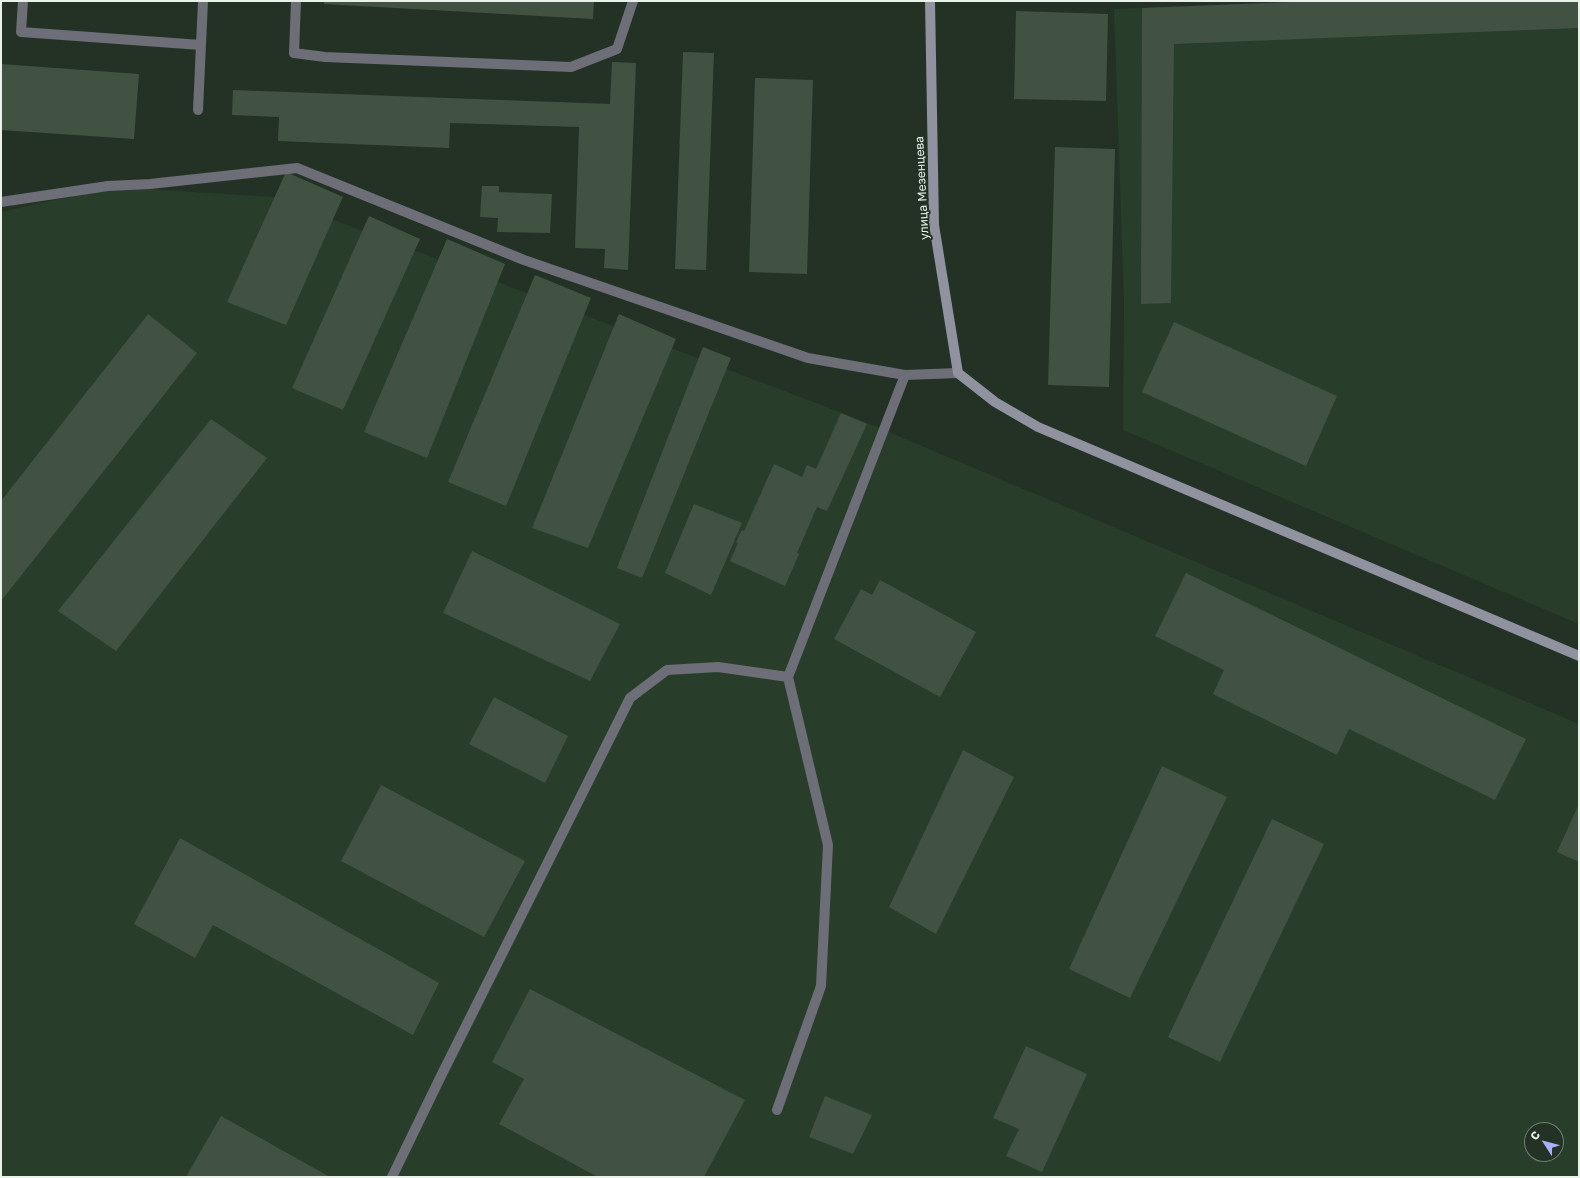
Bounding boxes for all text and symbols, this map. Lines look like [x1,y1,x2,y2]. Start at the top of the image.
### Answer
street label: улица Мезенцева [912,136,932,240]
north arrow [1524,1122,1564,1162]
text: С [1527,1128,1542,1142]

